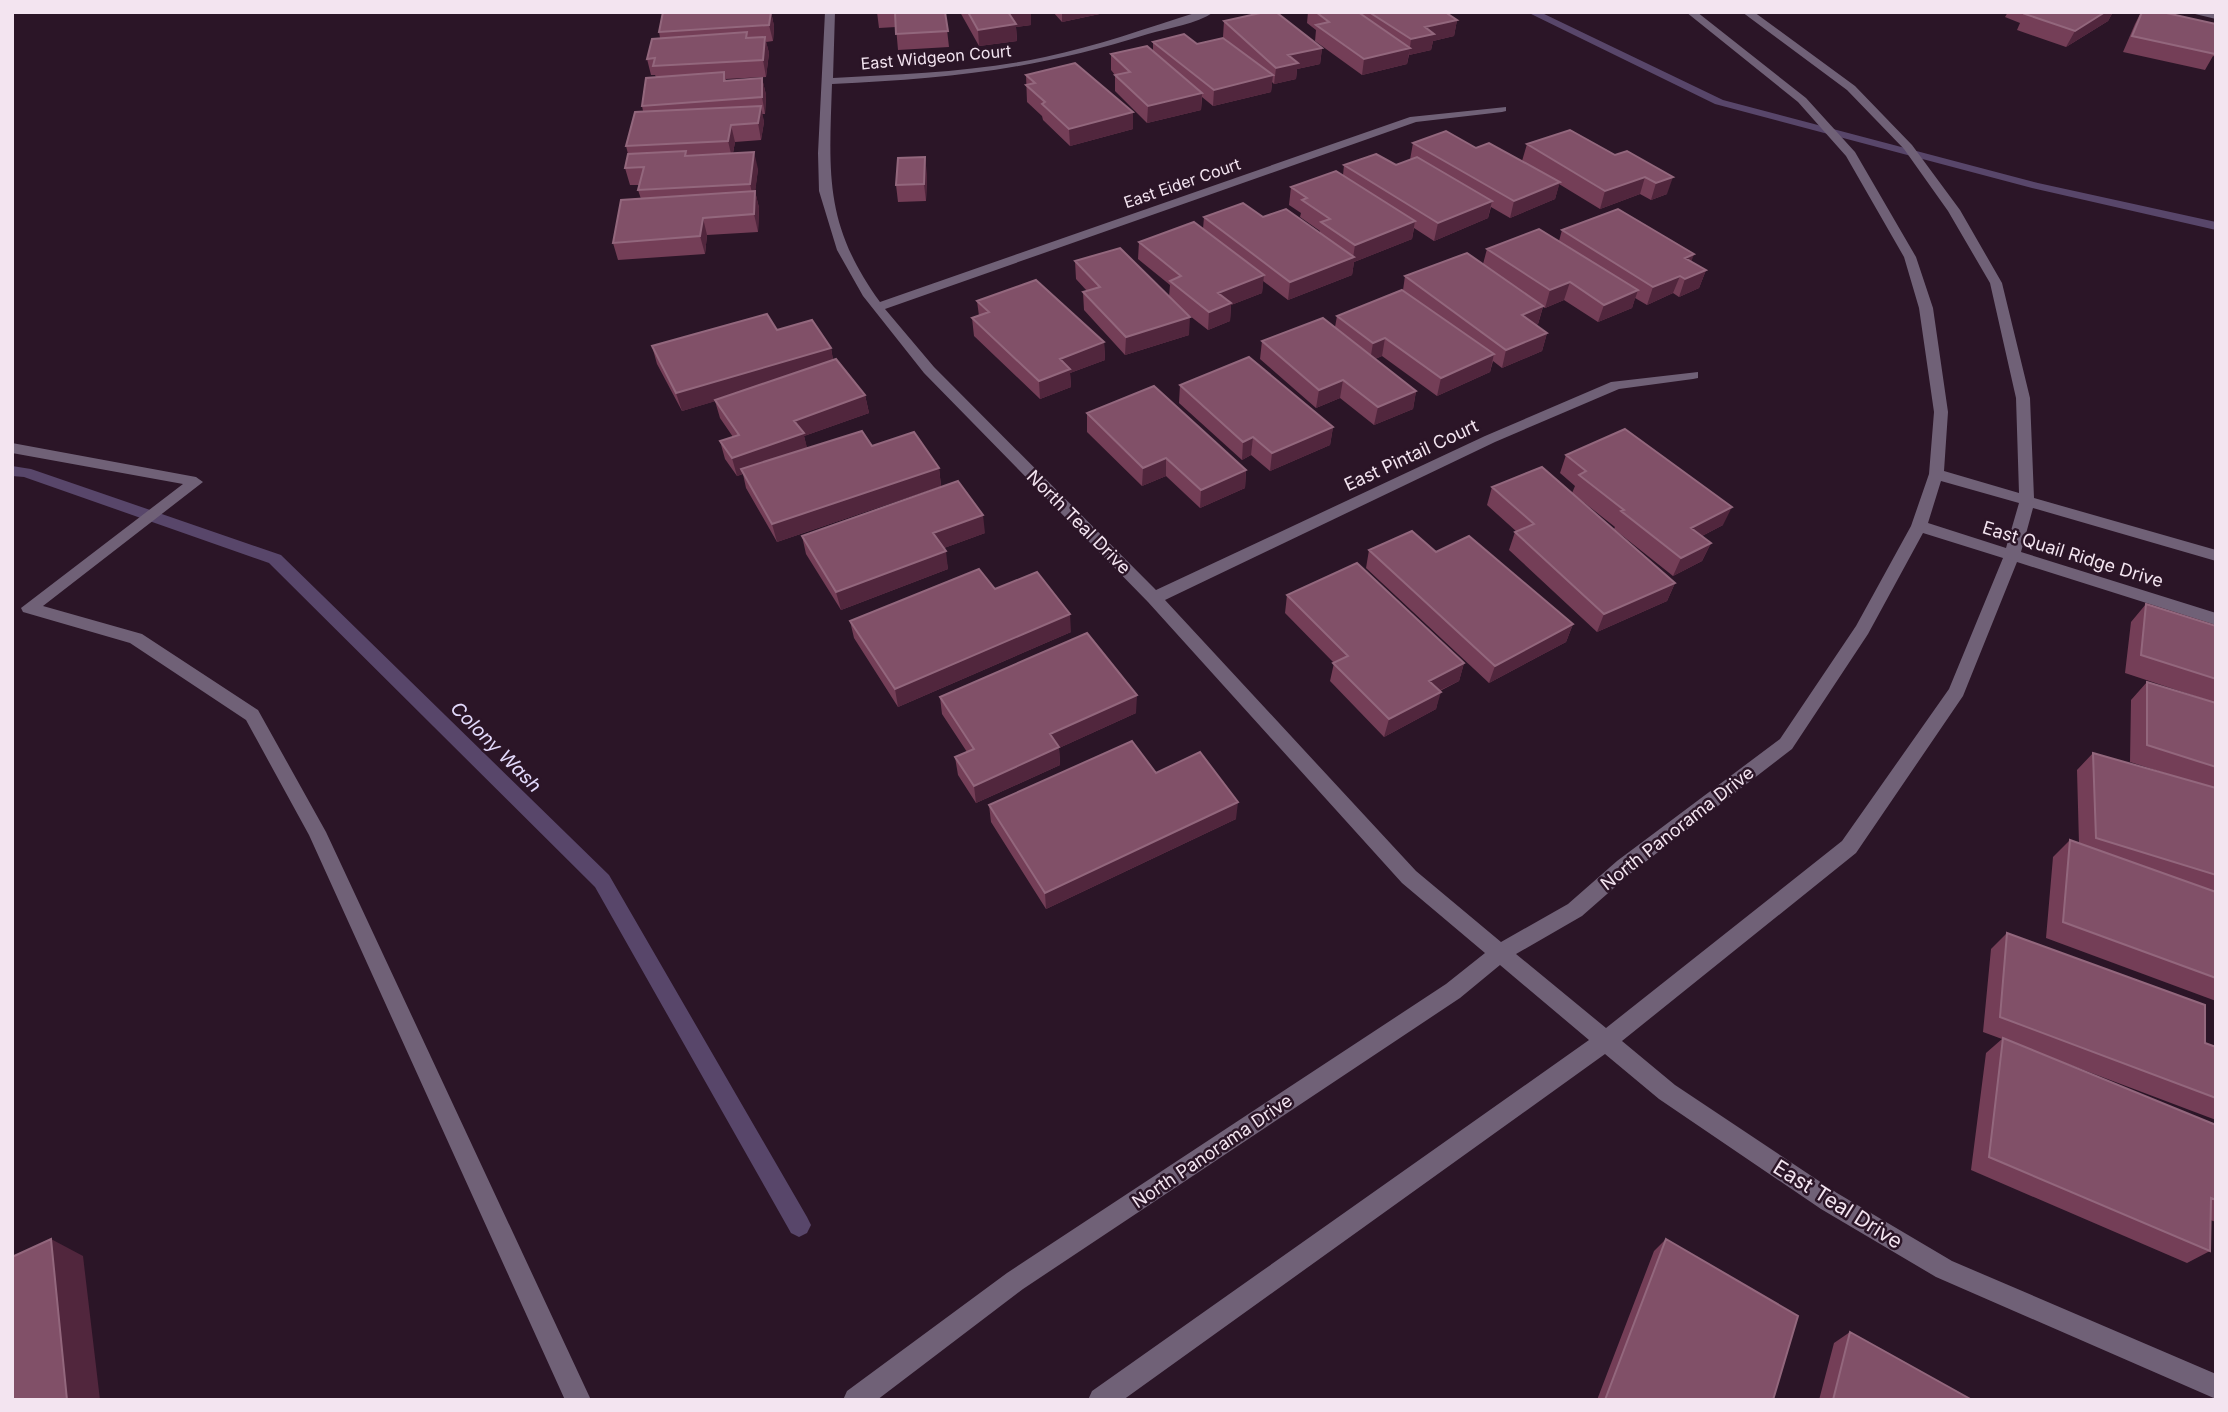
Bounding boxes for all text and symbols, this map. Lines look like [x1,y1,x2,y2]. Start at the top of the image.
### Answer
street label: East Widgeon Court [860,40,1012,74]
street label: East Eider Court [1121,154,1243,212]
street label: East Pintail Court [1341,415,1481,495]
street label: North Teal Drive [1023,466,1135,578]
street label: East Quail Ridge Drive [1980,516,2166,592]
water label: Colony Wash [446,697,546,797]
street label: North Panorama Drive [1596,762,1758,894]
street label: North Panorama Drive [1128,1090,1296,1212]
street label: East Teal Drive [1769,1154,1907,1254]

